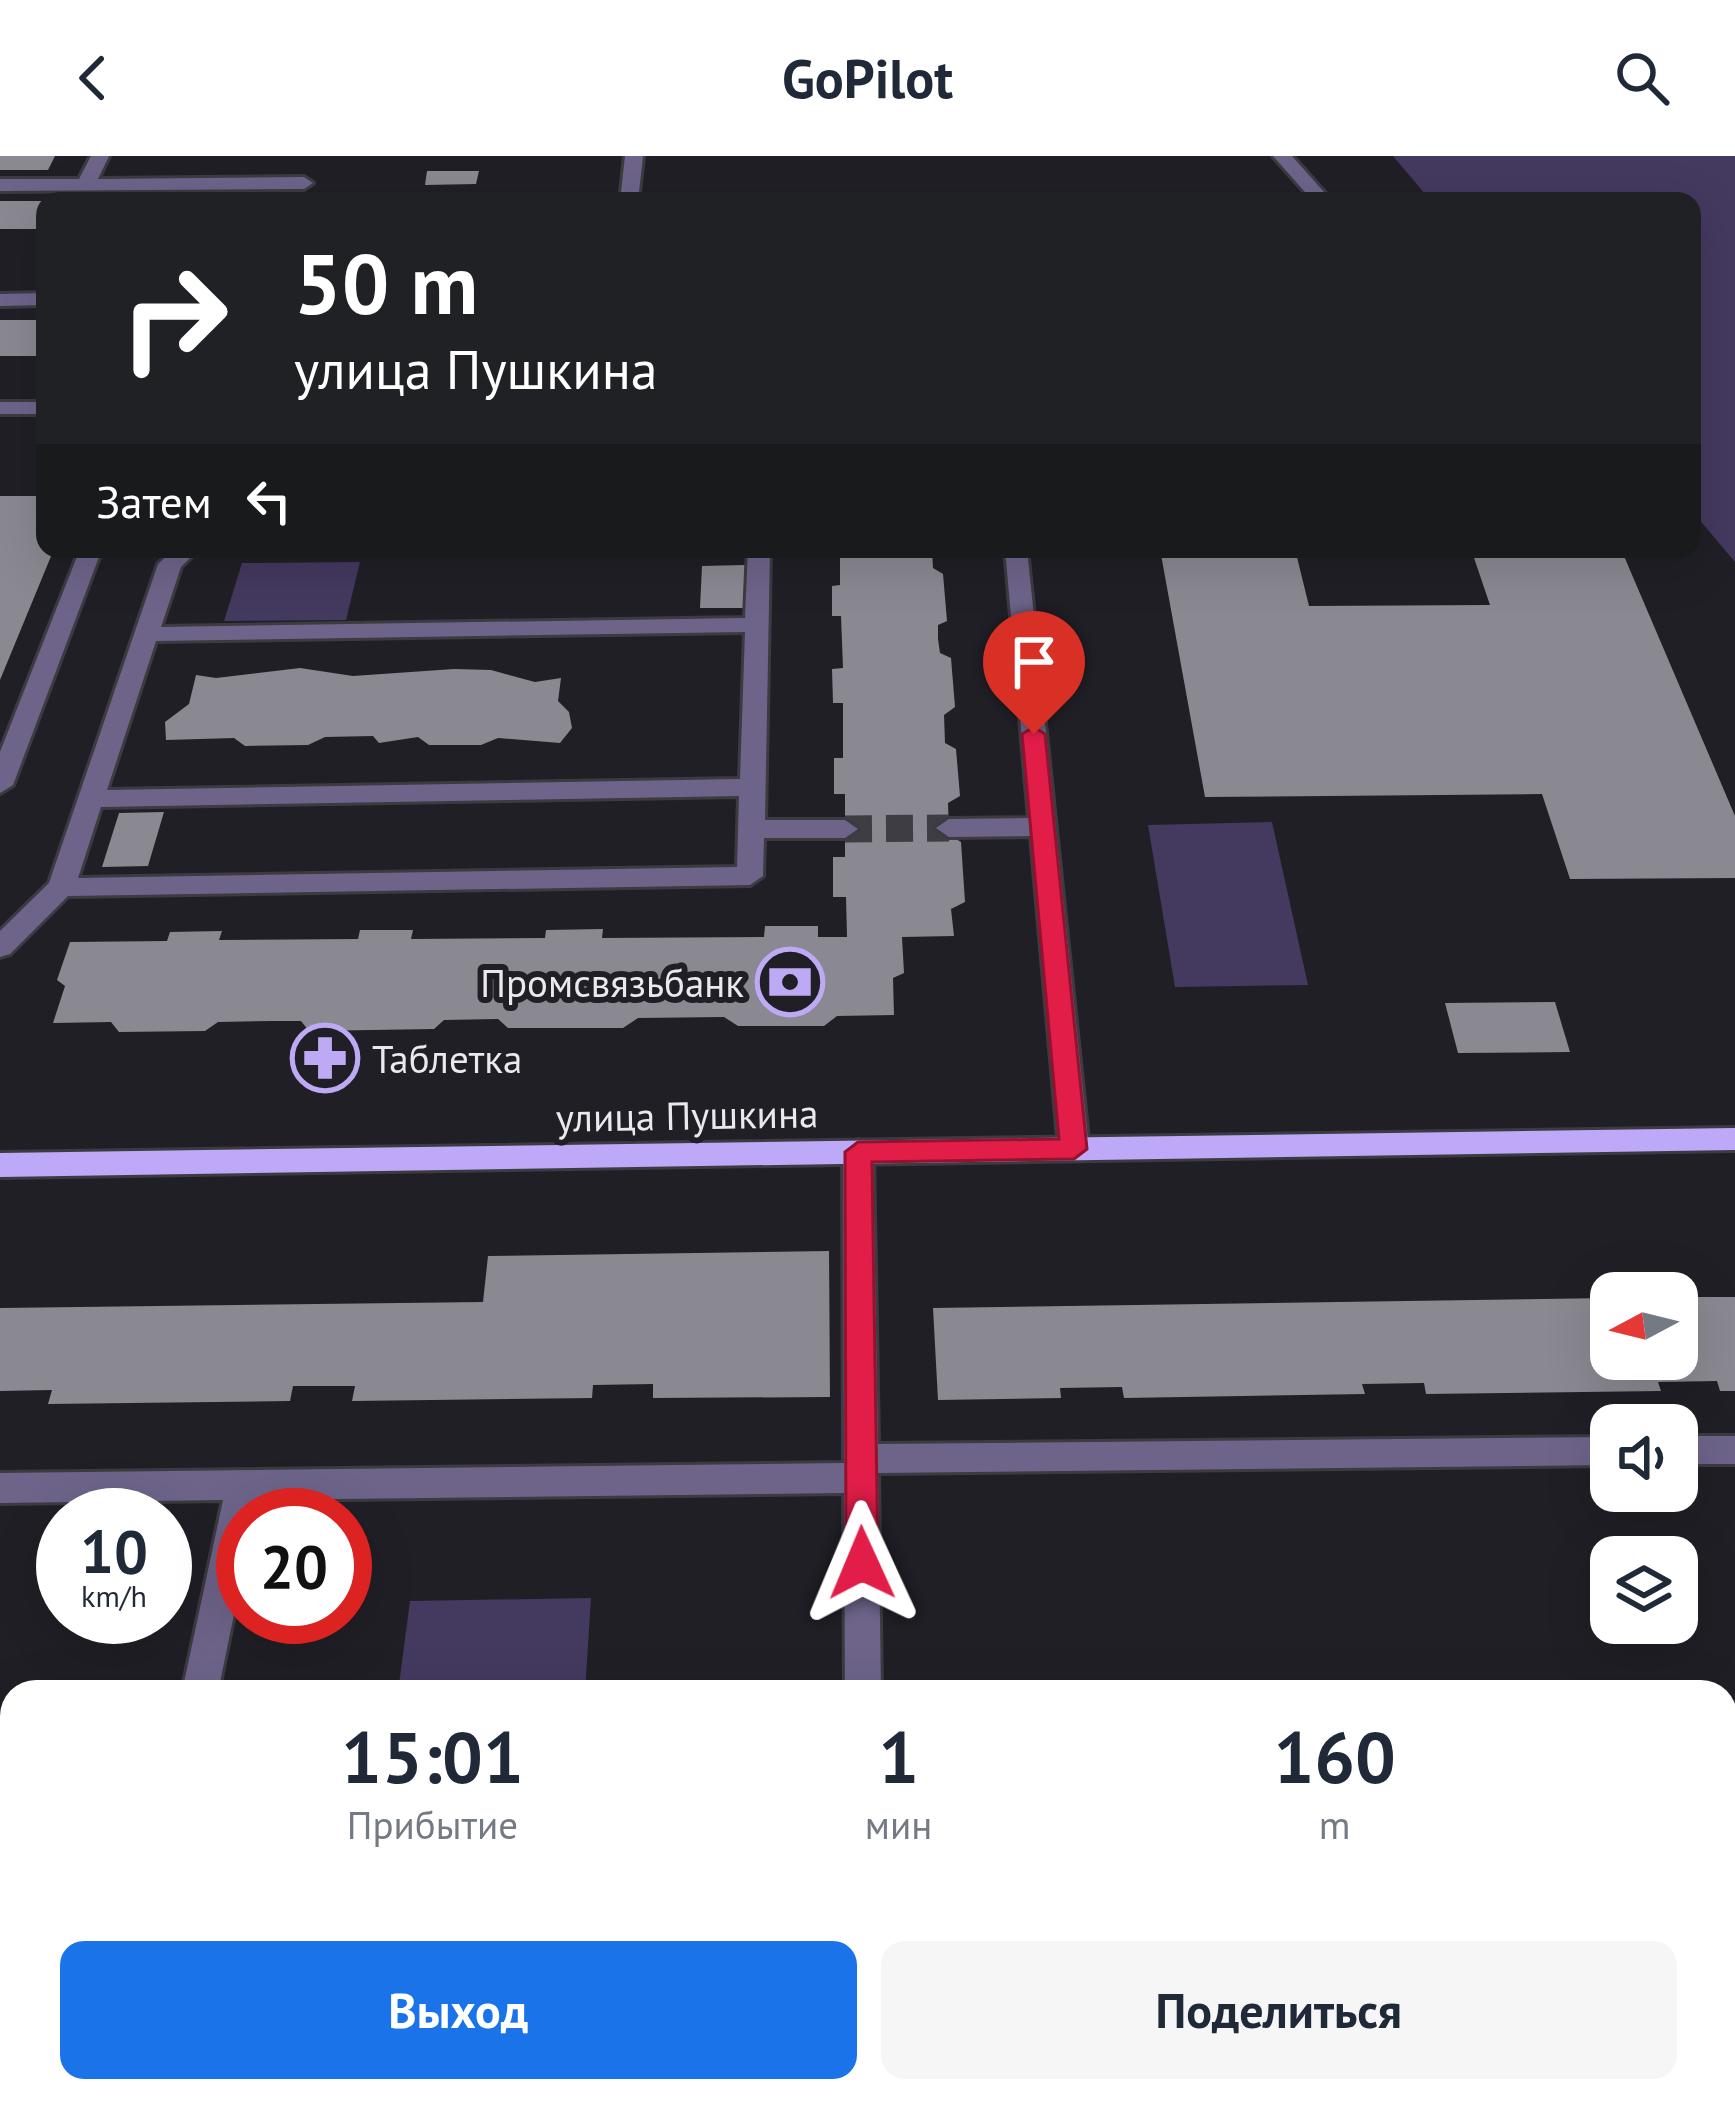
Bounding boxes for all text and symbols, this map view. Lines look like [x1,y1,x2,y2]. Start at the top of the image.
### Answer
text: GoPilot [782,43,953,113]
icon: back [60,45,126,111]
icon: search [1609,45,1675,111]
text: 50 m [294,228,478,337]
icon: right [96,240,252,396]
text: улица Пушкина [294,334,658,404]
icon: left [236,468,302,534]
text: Затем [96,472,212,530]
pin [983,611,1085,734]
icon: arrive [1001,629,1067,695]
bank icon: Промсвязьбанк [755,947,825,1017]
place label: Промсвязьбанк [480,957,744,1008]
pharmacy icon: Таблетка [290,1023,360,1093]
place label: Таблетка [372,1033,522,1084]
street label: улица Пушкина [555,1087,819,1143]
north arrow [1590,1272,1698,1380]
map controls [1590,1272,1698,1644]
button: sound [1590,1404,1698,1512]
speed limit sign: 20 [216,1488,372,1644]
position arrow [799,1500,925,1626]
text: 10 [80,1512,148,1590]
button: layers [1590,1536,1698,1644]
text: km/h [81,1576,147,1615]
text: 15:01 [341,1710,524,1803]
text: 1 [878,1710,919,1803]
text: 160 [1273,1710,1396,1803]
text: Прибытие [347,1799,518,1850]
text: мин [865,1799,932,1850]
text: m [1319,1799,1351,1850]
button: Выход [60,1941,857,2079]
button: Поделиться [881,1941,1677,2079]

